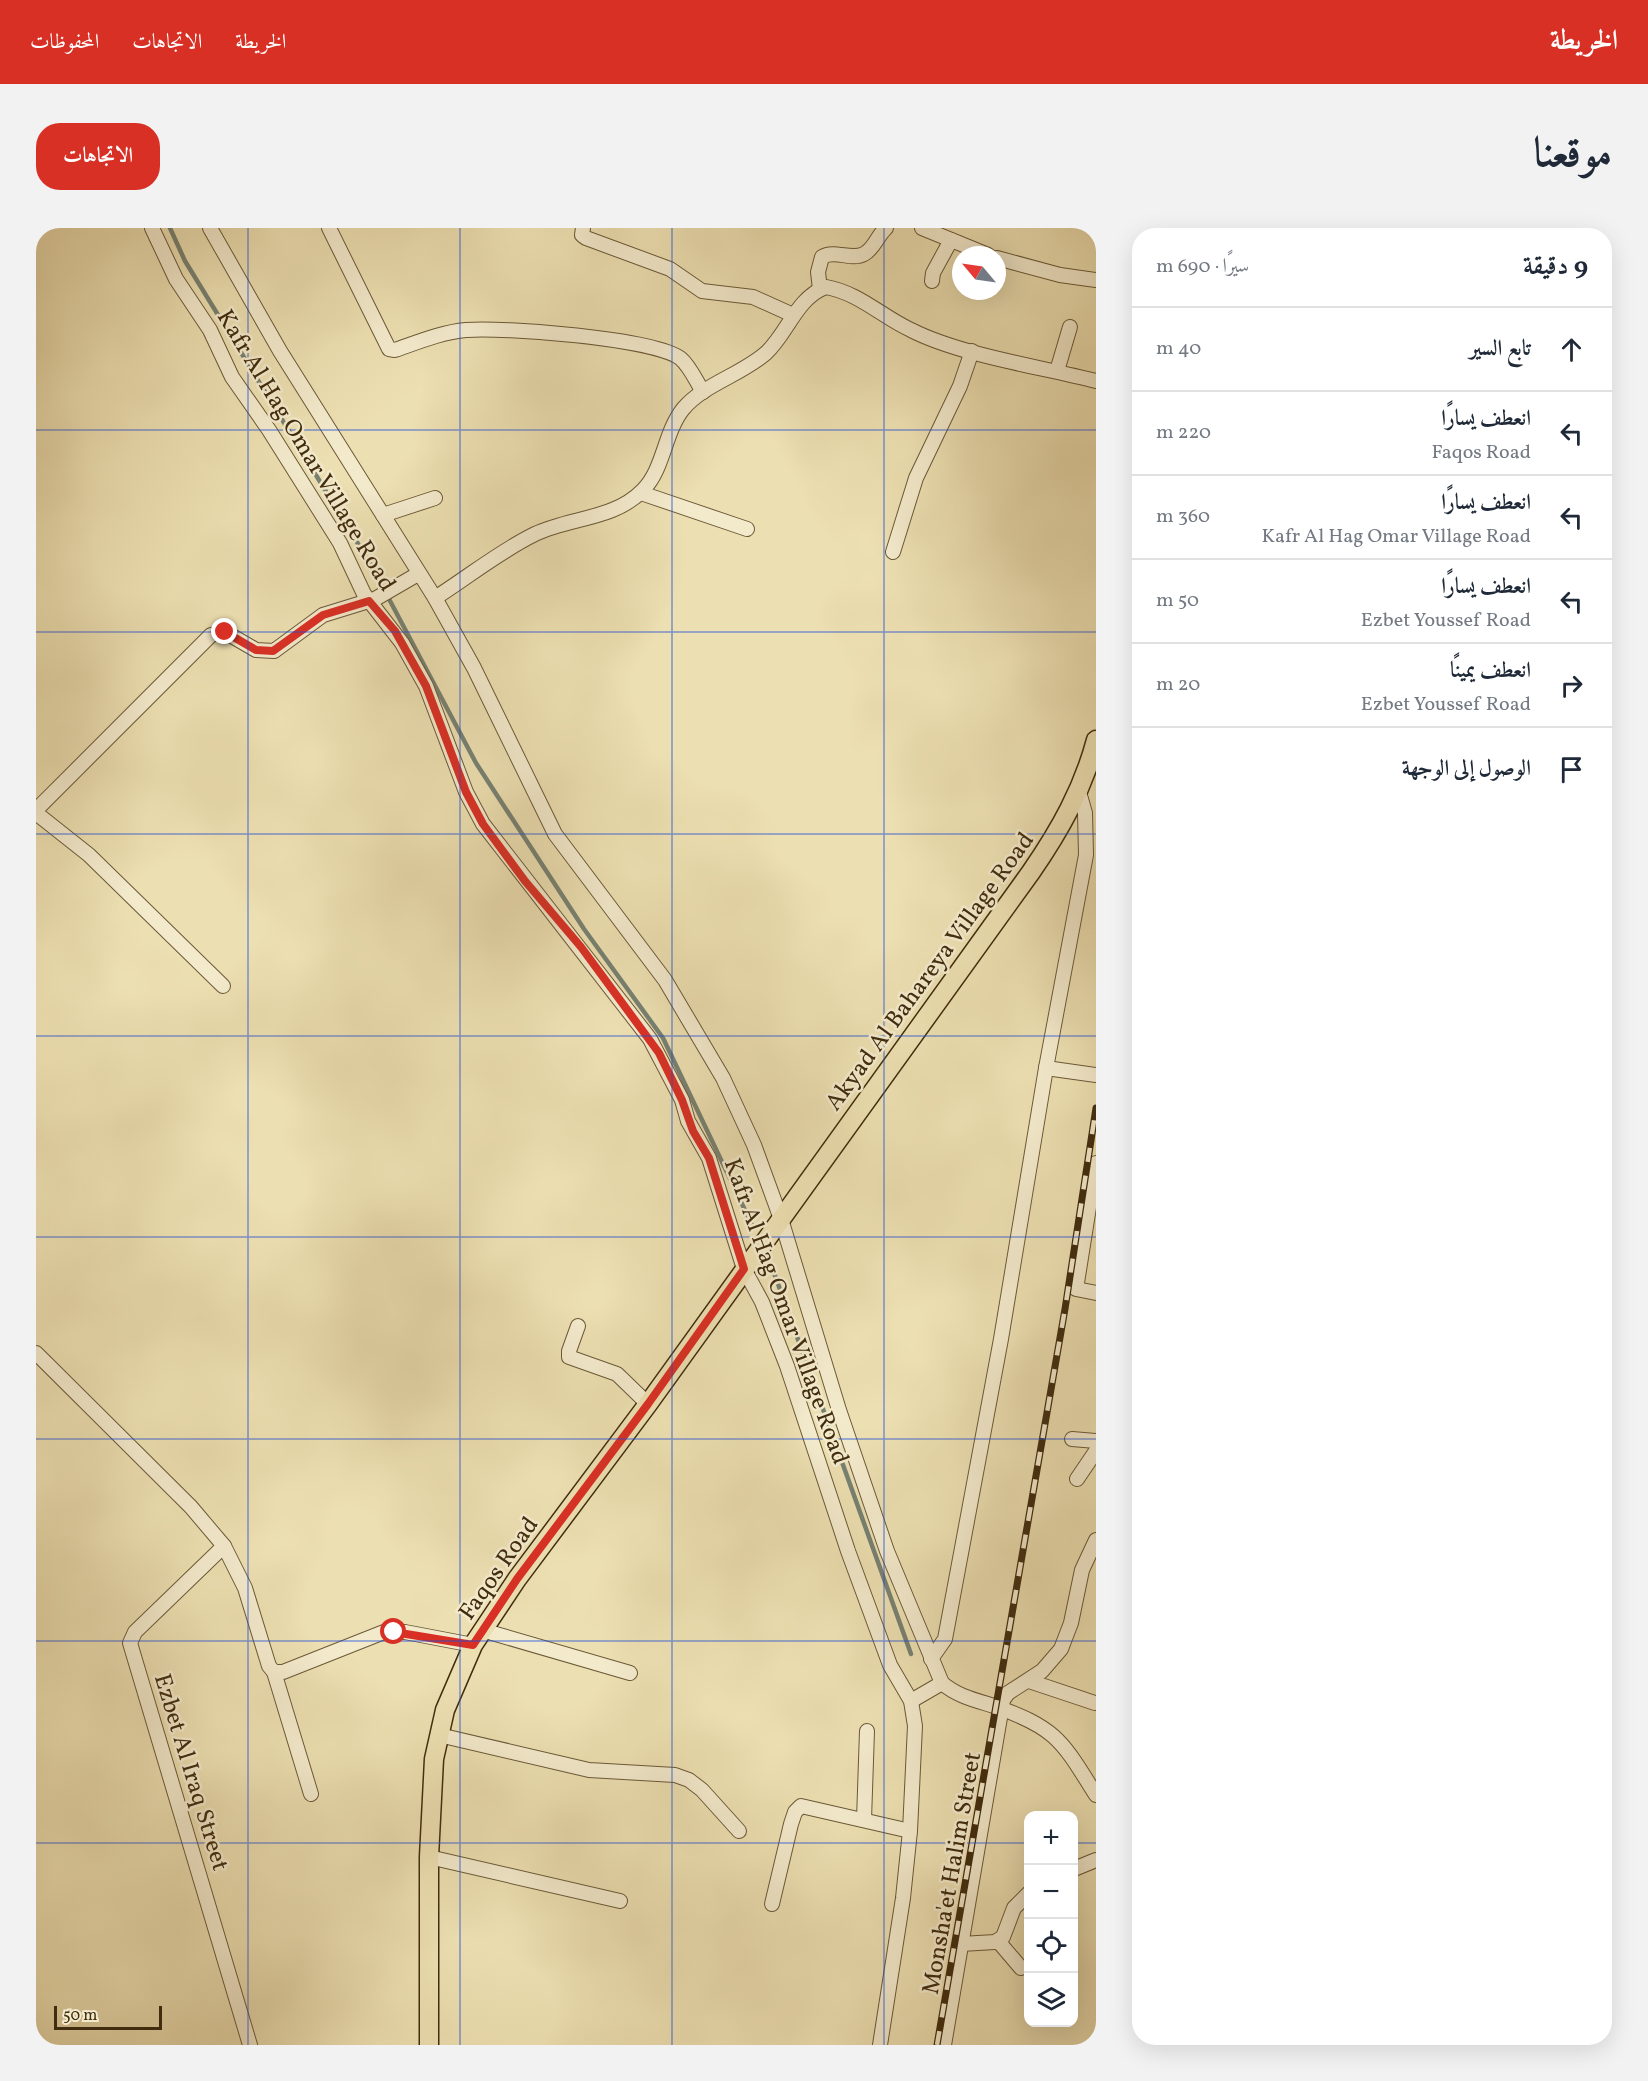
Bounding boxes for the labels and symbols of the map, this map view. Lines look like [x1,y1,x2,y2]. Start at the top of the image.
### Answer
north arrow [952,246,1006,300]
street label: Kafr Al Hag Omar Village Road [207,304,403,598]
route end [211,618,237,644]
street label: Akyad Al Bahareya Village Road [818,826,1043,1118]
street label: Kafr Al Hag Omar Village Road [714,1154,856,1470]
street label: Faqos Road [451,1511,548,1628]
route start [380,1618,406,1644]
street label: Ezbet Al Iraq Street [144,1670,236,1875]
street label: Monsha'et Halim Street [915,1749,991,1997]
scale bar [54,2003,162,2030]

